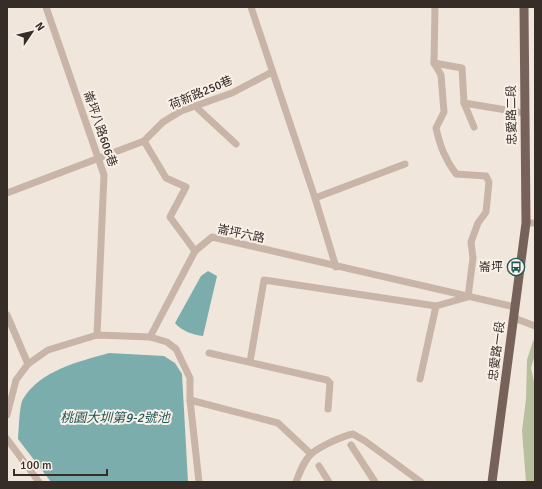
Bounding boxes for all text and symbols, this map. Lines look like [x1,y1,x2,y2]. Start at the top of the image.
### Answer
north arrow [12,12,52,52]
text: N [32,20,47,33]
street label: 荷新路250巷 [167,73,235,113]
street label: 忠愛路二段 [504,85,520,145]
street label: 崙坪八路606巷 [80,89,120,169]
street label: 崙坪六路 [216,222,266,246]
bus stop icon: 崙坪 [506,257,526,277]
place label: 崙坪 [479,260,503,275]
street label: 忠愛路一段 [486,320,508,382]
water label: 桃園大圳第9-2號池 [60,410,172,426]
scale bar [14,451,107,477]
text: 100 m [20,458,52,473]

